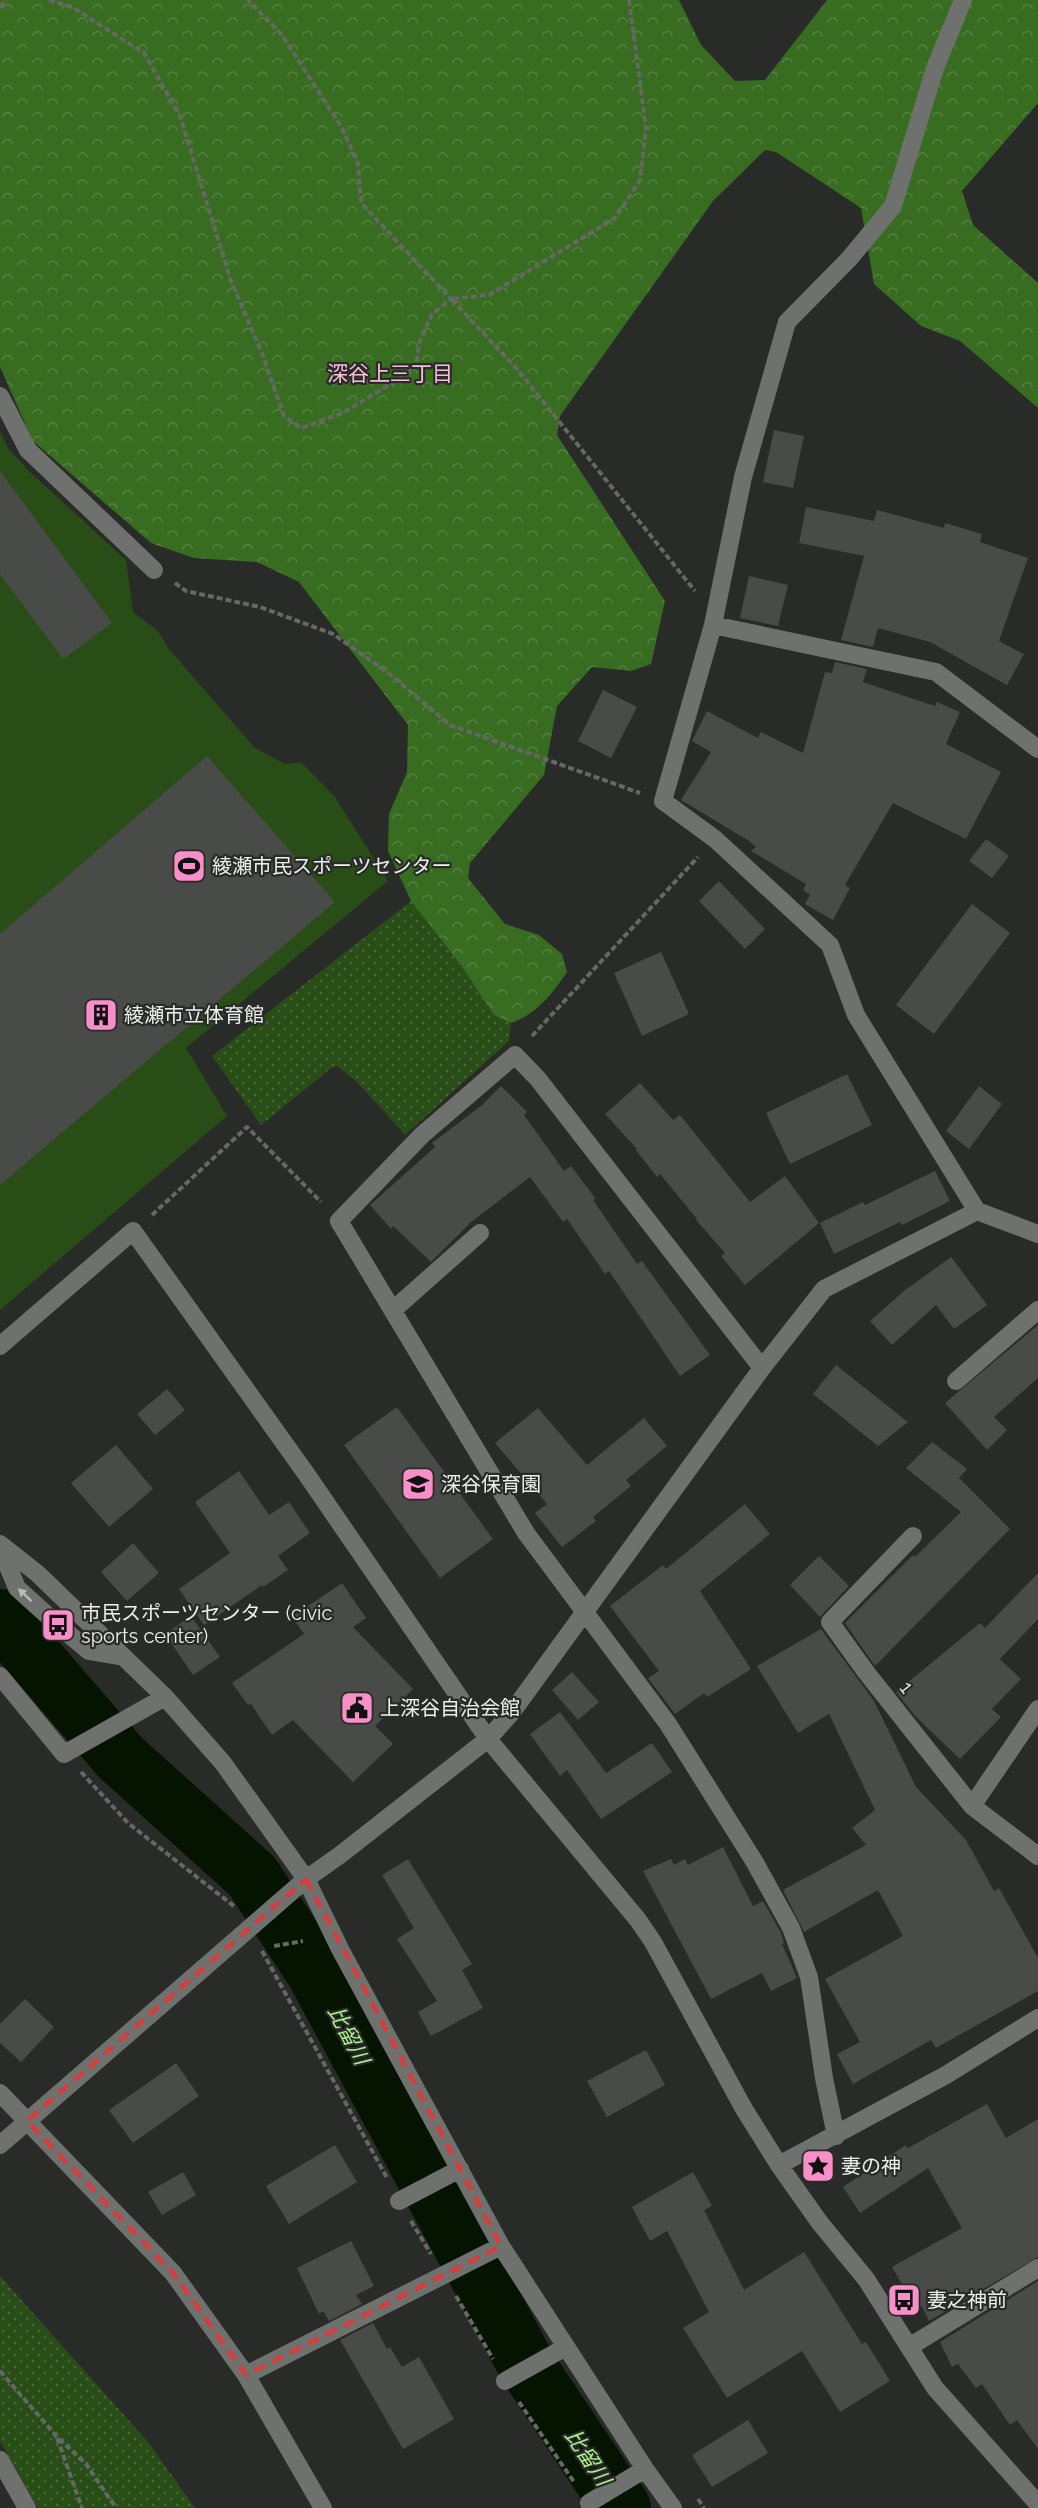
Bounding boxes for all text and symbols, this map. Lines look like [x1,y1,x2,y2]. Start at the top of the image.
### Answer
district label: 深谷上三丁目 [327,361,453,386]
sports icon: 綾瀬市民スポーツセンター [171,848,207,884]
place label: 綾瀬市民スポーツセンター [212,854,452,878]
building icon: 綾瀬市立体育館 [83,997,119,1033]
place label: 綾瀬市立体育館 [124,1003,264,1027]
school or university icon: 深谷保育園 [400,1466,436,1502]
place label: 深谷保育園 [441,1472,541,1496]
one-way arrow [18,1588,32,1602]
place label: 市民スポーツセンター (civic sports center) [81,1601,332,1648]
bus stop icon: 市民スポーツセンター (civic sports center) [40,1607,76,1643]
street label: 1 [895,1676,919,1698]
public building icon: 上深谷自治会館 [339,1690,375,1726]
place label: 上深谷自治会館 [380,1696,520,1720]
water label: 比留川 [323,2001,376,2070]
place icon: 妻の神 [800,2148,836,2184]
place label: 妻の神 [841,2154,901,2178]
bus stop icon: 妻之神前 [886,2282,922,2318]
place label: 妻之神前 [927,2288,1007,2312]
water label: 比留川 [560,2424,617,2492]

